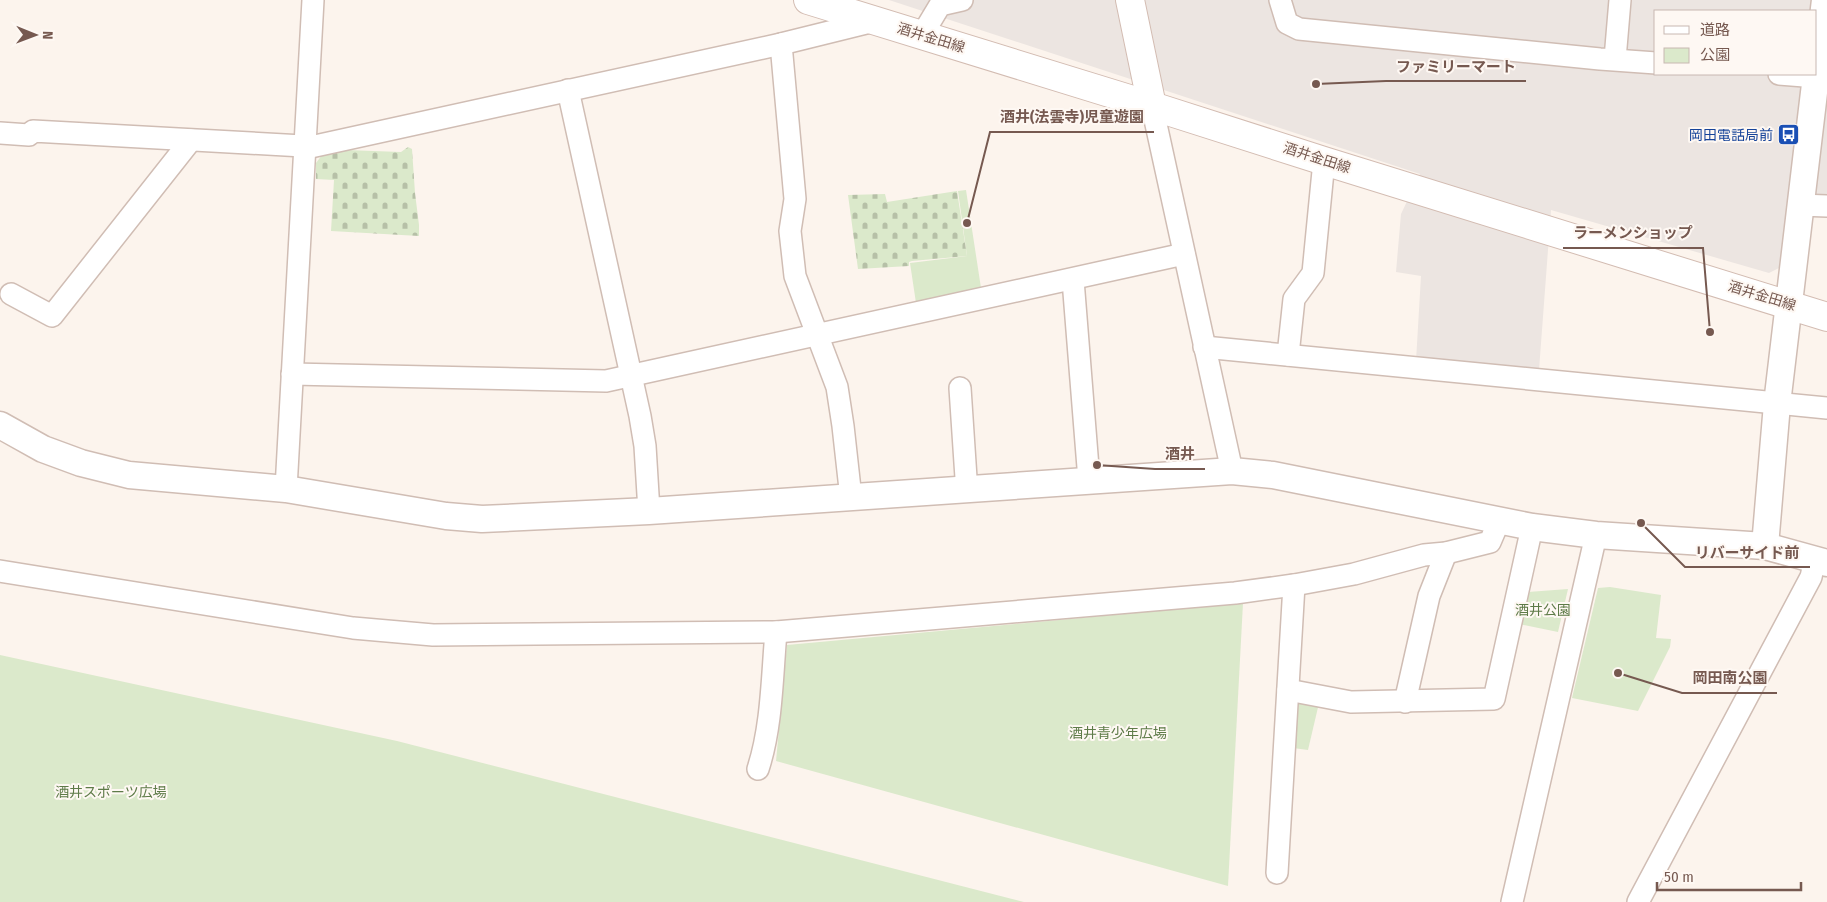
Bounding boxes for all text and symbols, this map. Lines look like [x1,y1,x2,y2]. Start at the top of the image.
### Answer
north arrow [10,10,60,60]
legend [1654,10,1817,75]
street label: 酒井金田線 [895,20,967,56]
text: 道路 [1700,21,1730,39]
text: N [39,31,56,40]
text: 公園 [1700,46,1730,64]
callout: ファミリーマート [1386,51,1526,81]
text: ファミリーマート [1396,58,1516,76]
callout: 酒井(法雲寺)児童遊園 [990,102,1154,132]
text: 酒井(法雲寺)児童遊園 [1000,108,1144,126]
bus stop icon: 岡田電話局前 [1777,123,1801,147]
place label: 岡田電話局前 [1689,127,1773,144]
street label: 酒井金田線 [1281,139,1353,177]
callout: ラーメンショップ [1563,218,1703,248]
text: ラーメンショップ [1573,224,1693,242]
street label: 酒井金田線 [1726,278,1798,314]
callout: 酒井 [1155,439,1205,469]
text: 酒井 [1165,445,1195,463]
callout: リバーサイド前 [1685,537,1810,567]
text: リバーサイド前 [1695,544,1799,562]
park label: 酒井公園 [1515,602,1571,619]
callout: 岡田南公園 [1682,663,1777,693]
text: 岡田南公園 [1692,669,1768,687]
park label: 酒井青少年広場 [1069,725,1167,742]
park label: 酒井スポーツ広場 [55,784,167,801]
scale bar [1657,860,1801,892]
text: 50 m [1664,868,1694,886]

